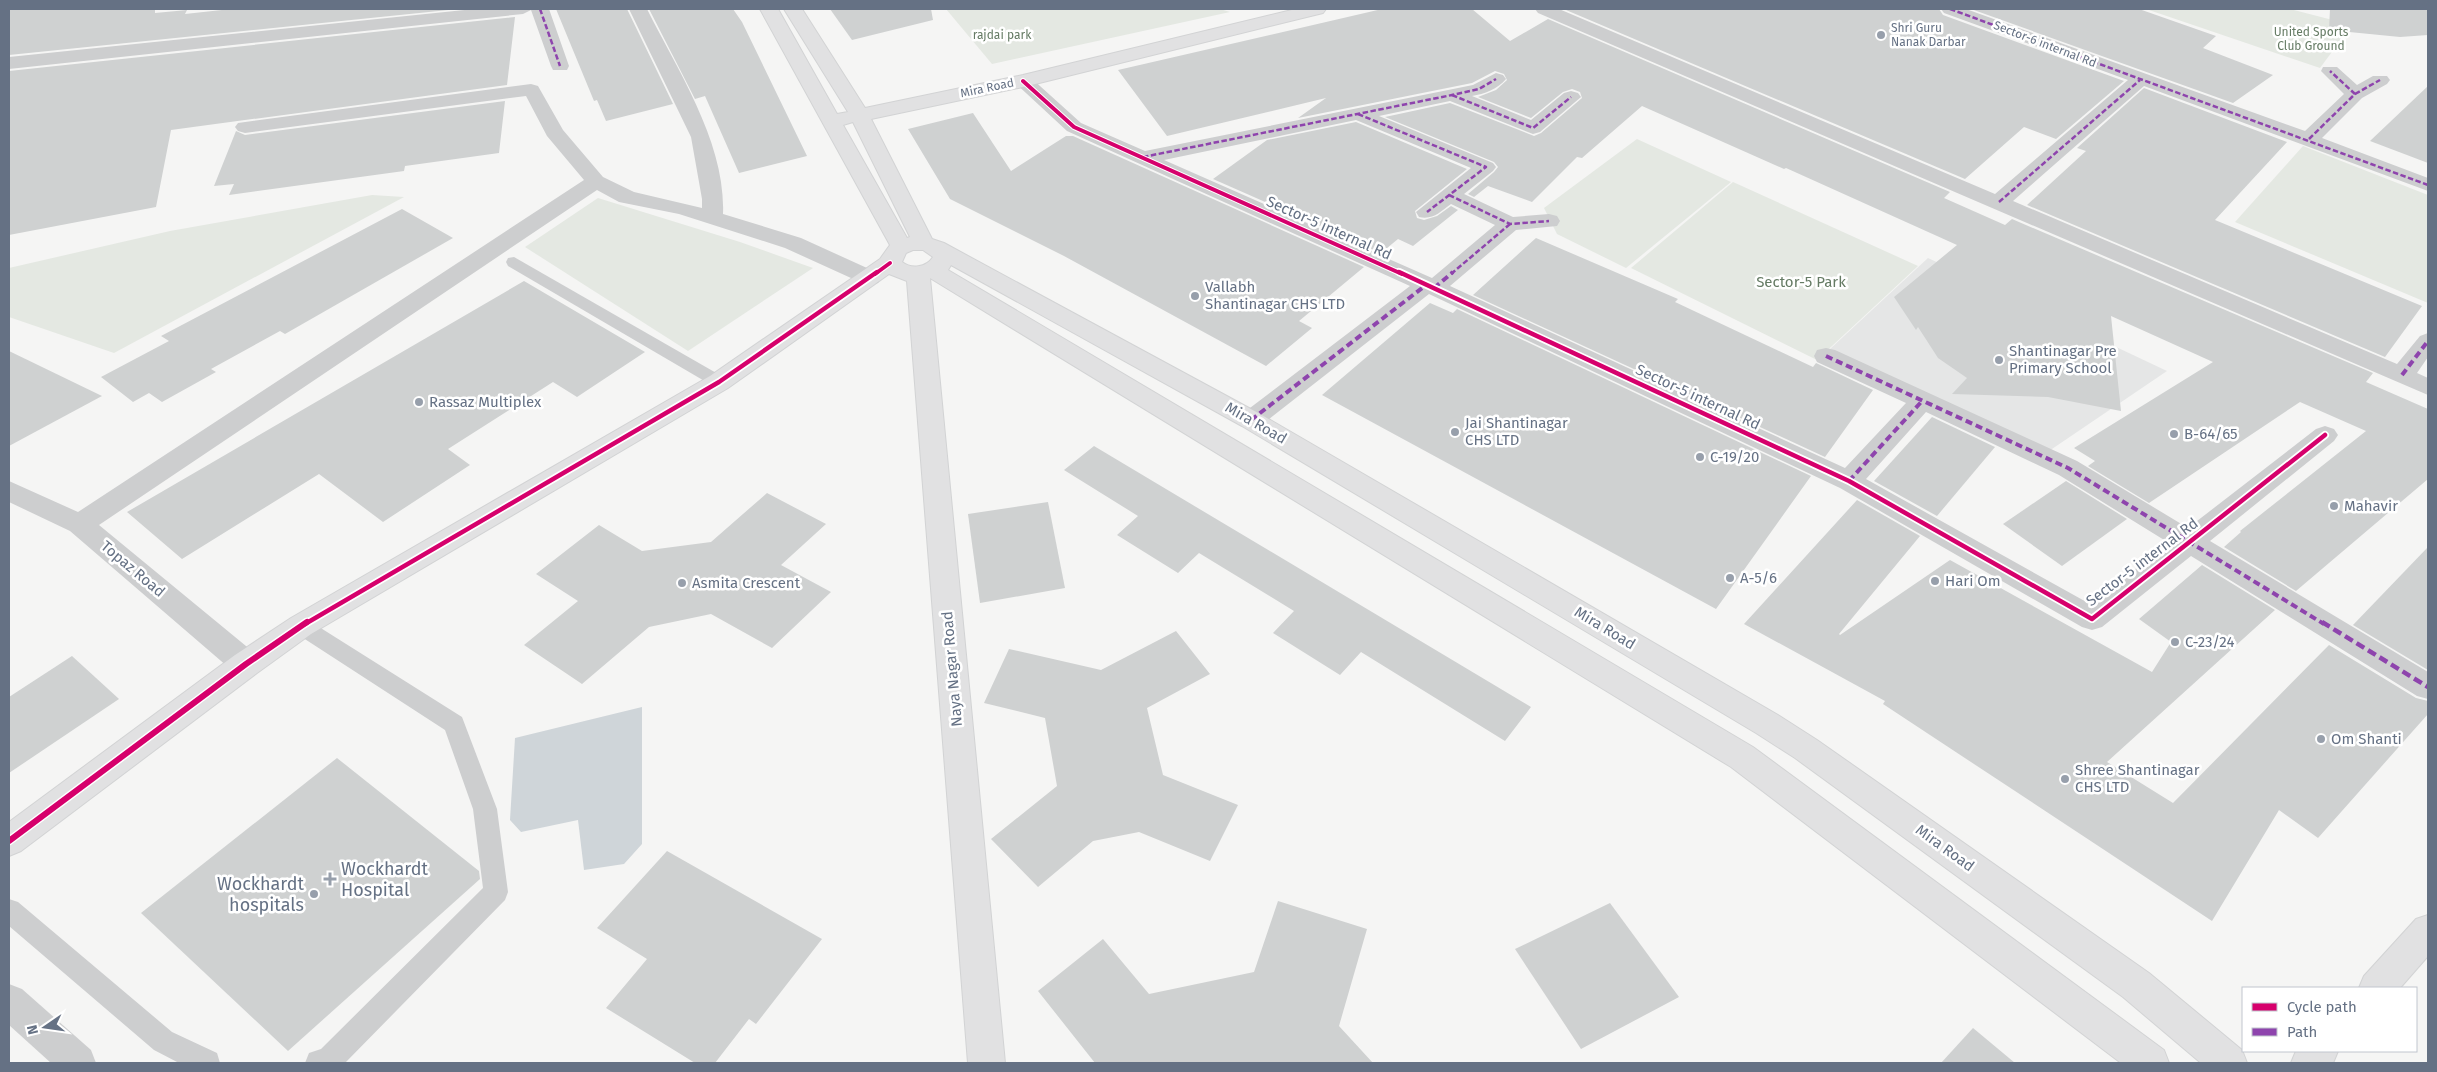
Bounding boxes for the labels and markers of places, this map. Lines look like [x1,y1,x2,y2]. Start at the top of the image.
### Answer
place label: Shri Guru Nanak Darbar [1891,21,1966,49]
marker: Shri Guru Nanak Darbar [1875,29,1887,41]
place label: Vallabh Shantinagar CHS LTD [1205,278,1345,313]
marker: Vallabh Shantinagar CHS LTD [1189,290,1201,302]
place label: Shantinagar Pre Primary School [2009,342,2117,377]
marker: Shantinagar Pre Primary School [1993,354,2005,366]
place label: Rassaz Multiplex [429,393,542,411]
marker: Rassaz Multiplex [413,396,425,408]
place label: Jai Shantinagar CHS LTD [1465,414,1568,449]
place label: B-64/65 [2184,425,2238,443]
marker: Jai Shantinagar CHS LTD [1449,426,1461,438]
marker: B-64/65 [2168,428,2180,440]
place label: C-19/20 [1710,448,1759,466]
marker: C-19/20 [1694,451,1706,463]
place label: Mahavir [2344,497,2398,515]
marker: Mahavir [2328,500,2340,512]
place label: A-5/6 [1740,569,1777,587]
marker: A-5/6 [1724,572,1736,584]
place label: Hari Om [1945,572,2001,590]
place label: Asmita Crescent [692,574,801,592]
marker: Hari Om [1929,575,1941,587]
marker: Asmita Crescent [676,577,688,589]
place label: C-23/24 [2185,633,2234,651]
marker: C-23/24 [2169,636,2181,648]
place label: Om Shanti [2331,730,2402,748]
marker: Om Shanti [2315,733,2327,745]
place label: Shree Shantinagar CHS LTD [2075,761,2200,796]
marker: Shree Shantinagar CHS LTD [2059,773,2071,785]
place label: Wockhardt Hospital [341,858,429,901]
marker: Wockhardt Hospital [323,872,337,886]
place label: Wockhardt hospitals [217,873,305,916]
marker: Wockhardt hospitals [308,888,320,900]

